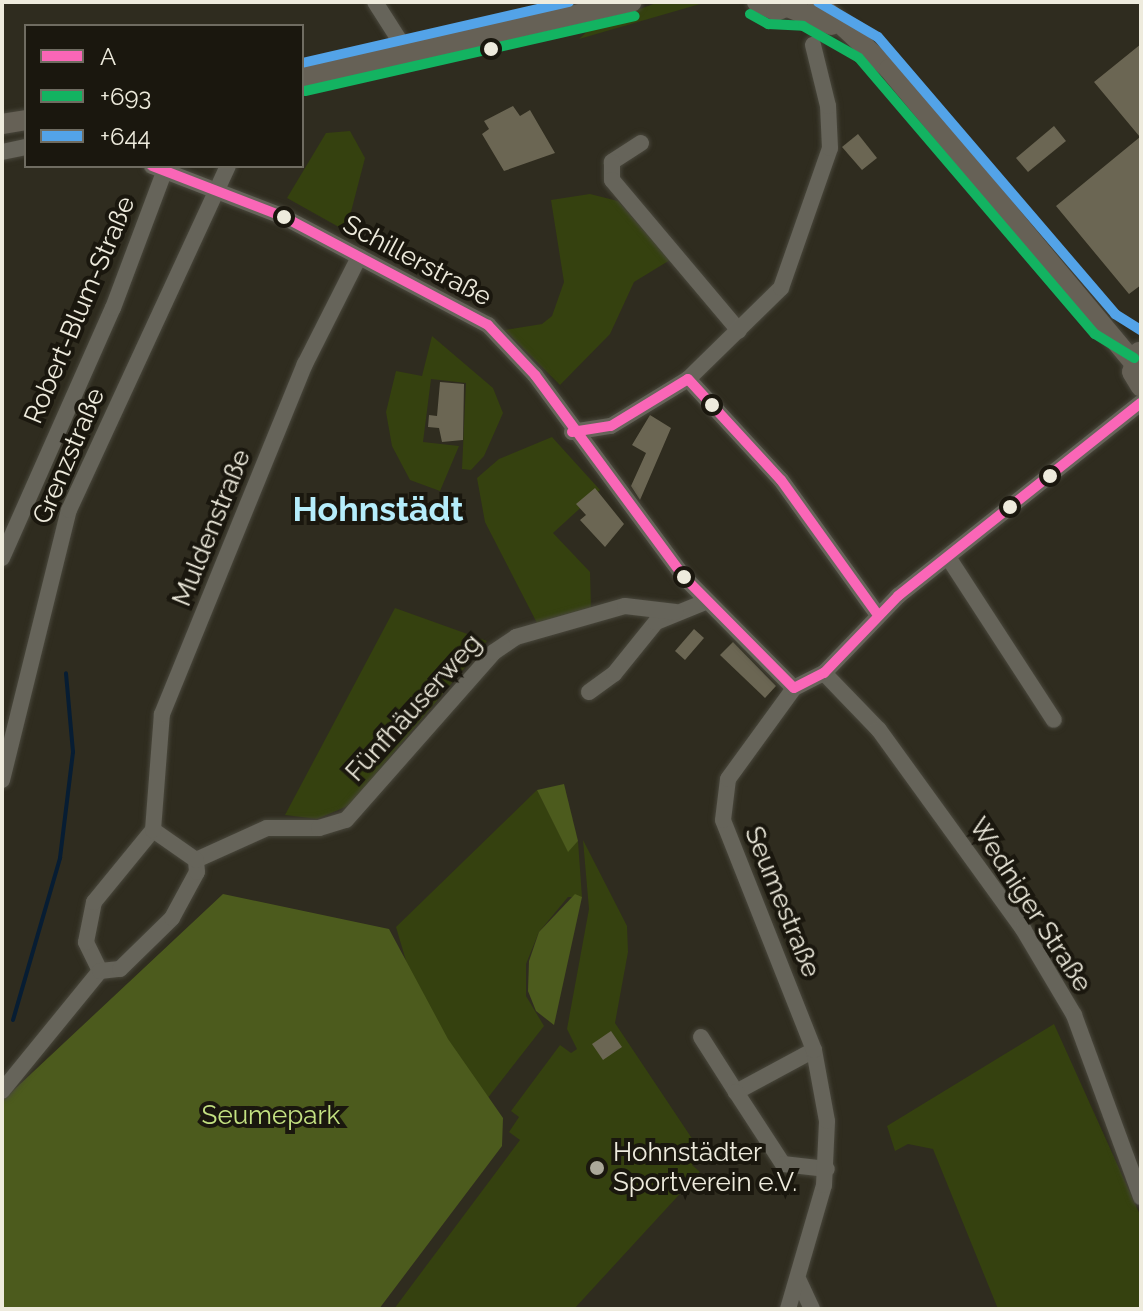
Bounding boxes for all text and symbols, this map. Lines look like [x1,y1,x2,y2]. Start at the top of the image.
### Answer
legend [24,24,304,168]
unlabelled marker [483,41,499,57]
text: A [100,42,116,71]
text: +693 [100,82,151,111]
text: +644 [100,122,151,151]
street label: Robert-Blum-Straße [18,192,142,428]
unlabelled marker [276,209,292,225]
street label: Schillerstraße [337,209,497,313]
street label: Grenzstraße [26,383,112,529]
unlabelled marker [704,397,720,413]
street label: Muldenstraße [166,445,258,611]
unlabelled marker [1042,468,1058,484]
district label: Hohnstädt [293,490,463,530]
unlabelled marker [1002,499,1018,515]
unlabelled marker [676,569,692,585]
street label: Fünfhäuserweg [340,628,488,788]
street label: Wedniger Straße [962,812,1098,998]
street label: Seumestraße [738,822,826,982]
park label: Seumepark [202,1100,340,1132]
place label: Hohnstädter Sportverein e.V. [613,1137,797,1198]
marker: Hohnstädter Sportverein e.V. [588,1159,606,1177]

